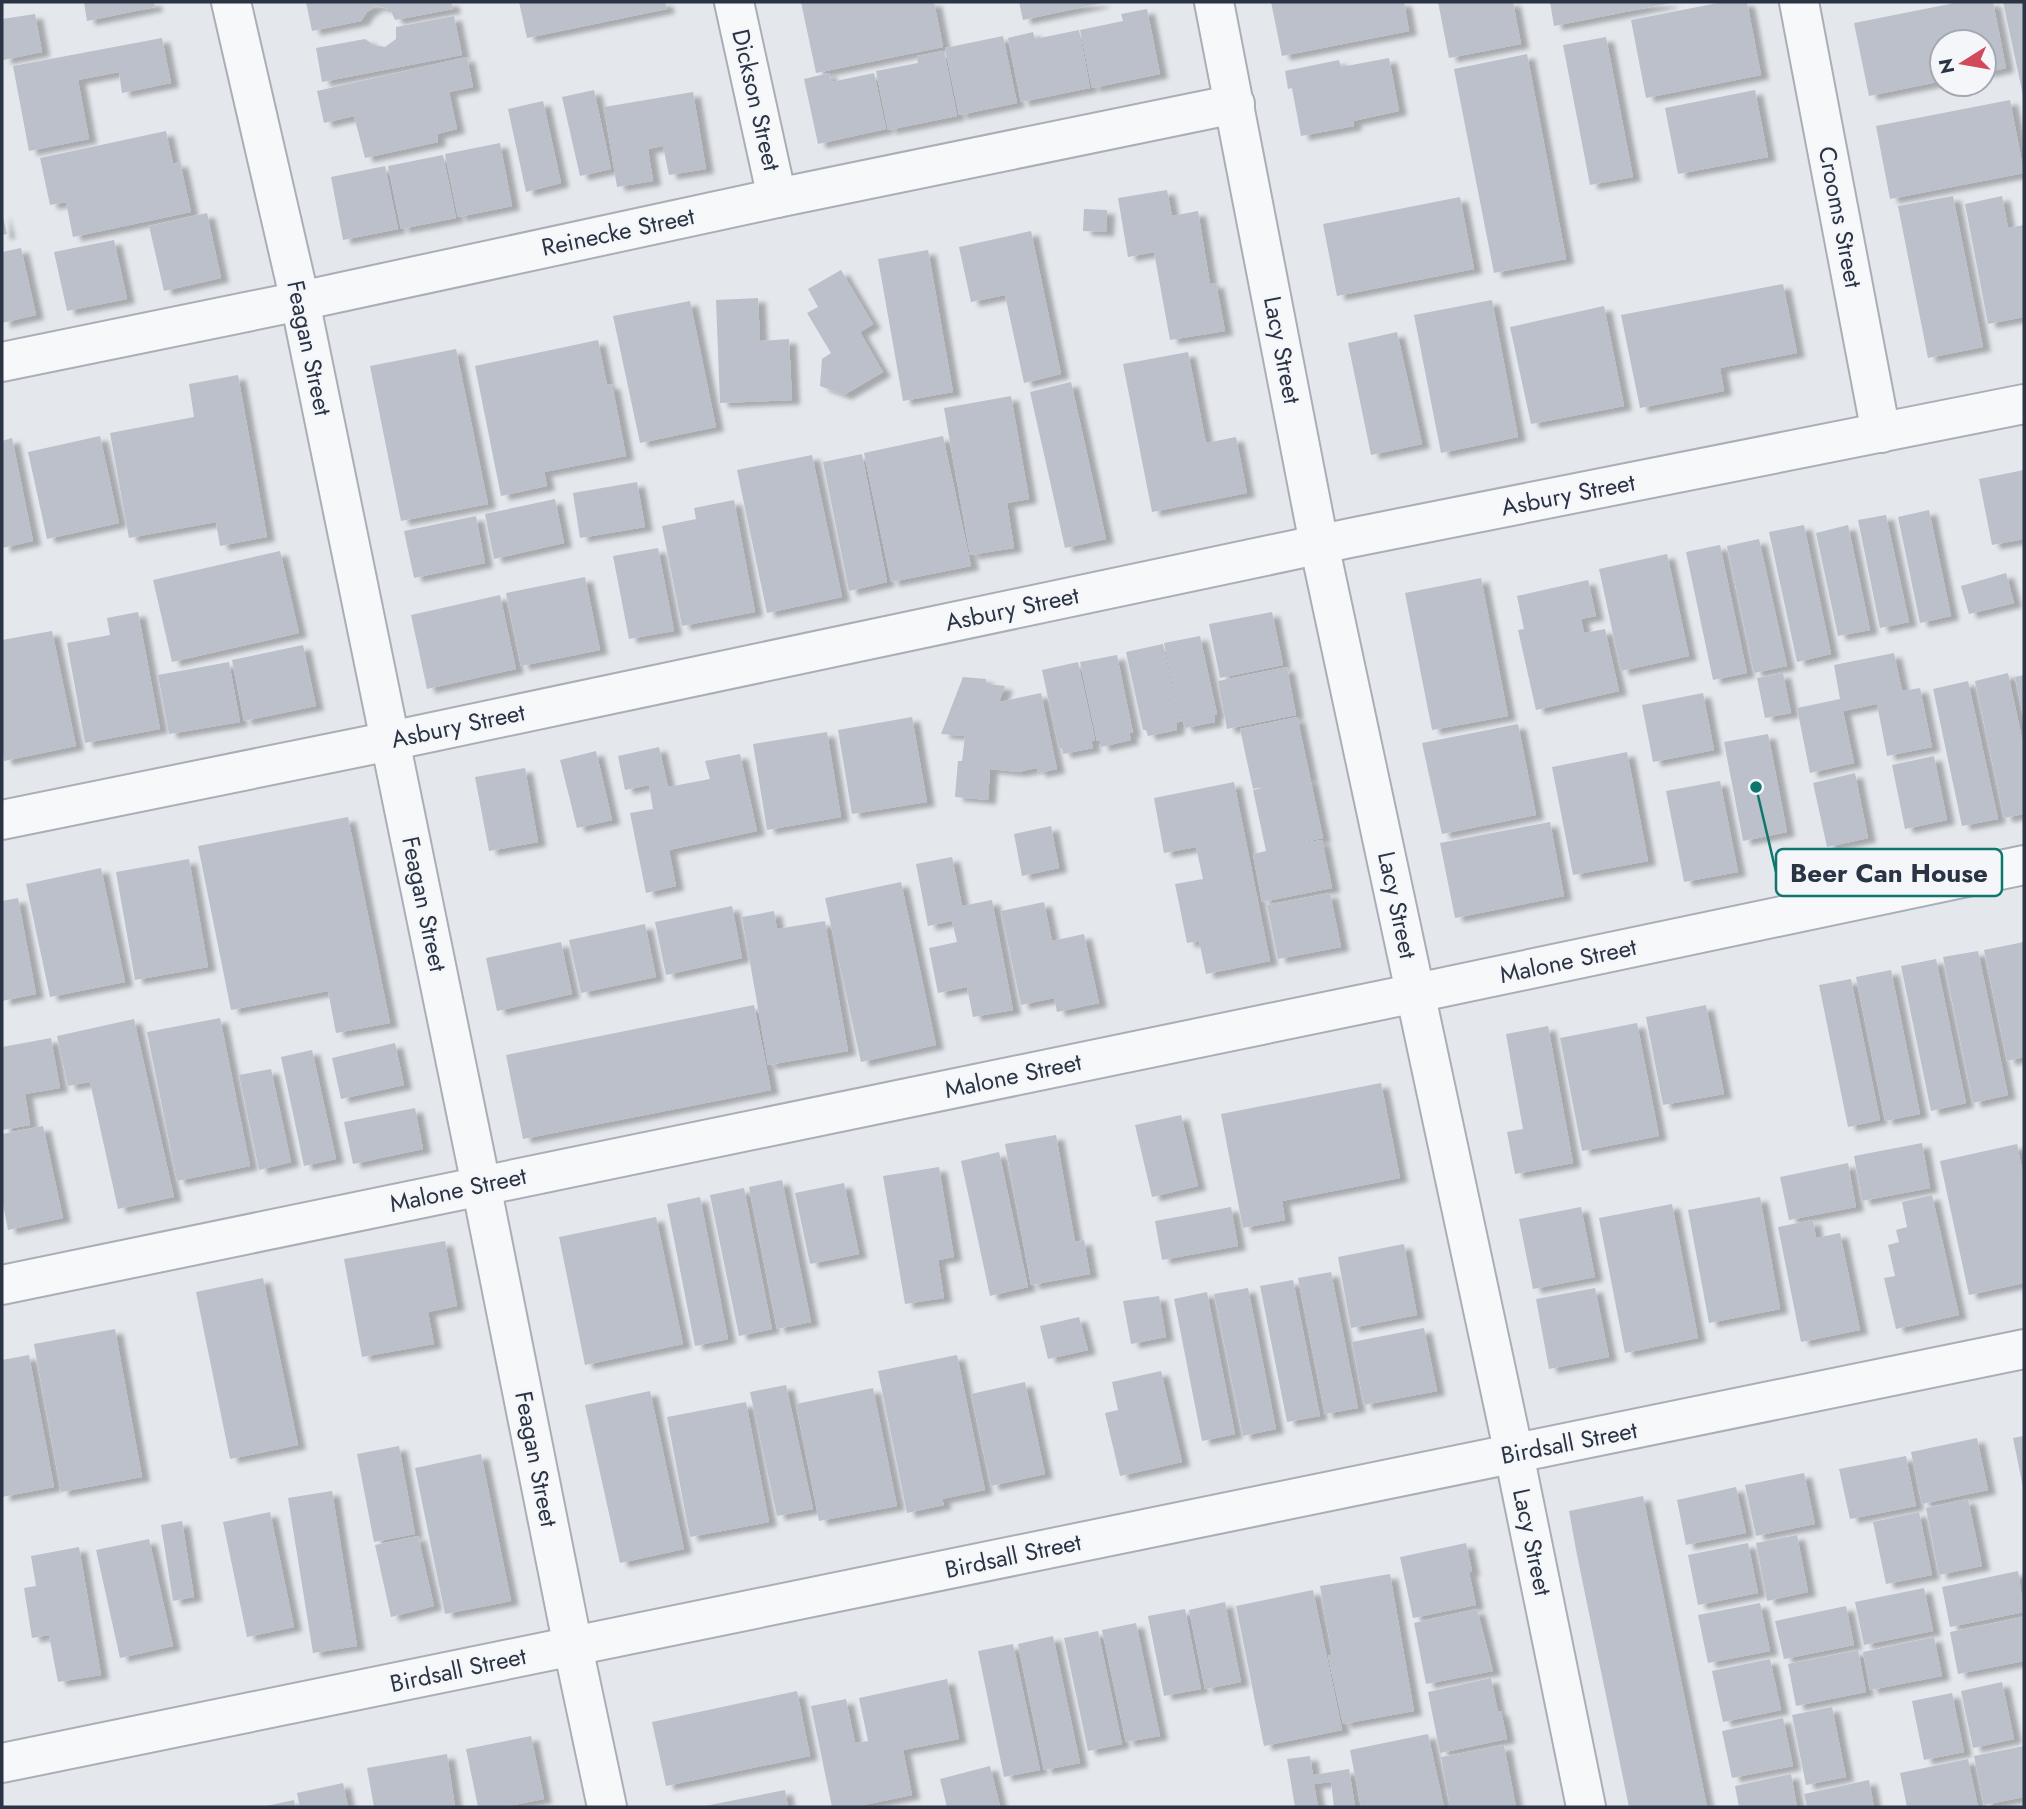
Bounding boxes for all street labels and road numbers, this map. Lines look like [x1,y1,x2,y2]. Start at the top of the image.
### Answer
street label: Dickson Street [723,26,790,174]
street label: Crooms Street [1810,143,1871,291]
street label: Reinecke Street [538,198,698,265]
street label: Feagan Street [278,277,341,419]
street label: Lacy Street [1255,293,1310,407]
street label: Asbury Street [1498,464,1638,525]
street label: Asbury Street [942,577,1082,640]
street label: Asbury Street [388,694,528,757]
street label: Feagan Street [393,833,456,975]
street label: Lacy Street [1369,848,1426,962]
street label: Malone Street [1496,929,1640,992]
street label: Malone Street [941,1044,1085,1107]
street label: Malone Street [386,1158,530,1221]
street label: Feagan Street [506,1388,567,1530]
street label: Birdsall Street [1498,1412,1640,1473]
street label: Lacy Street [1504,1485,1561,1599]
street label: Birdsall Street [942,1524,1084,1587]
street label: Birdsall Street [387,1638,529,1701]

